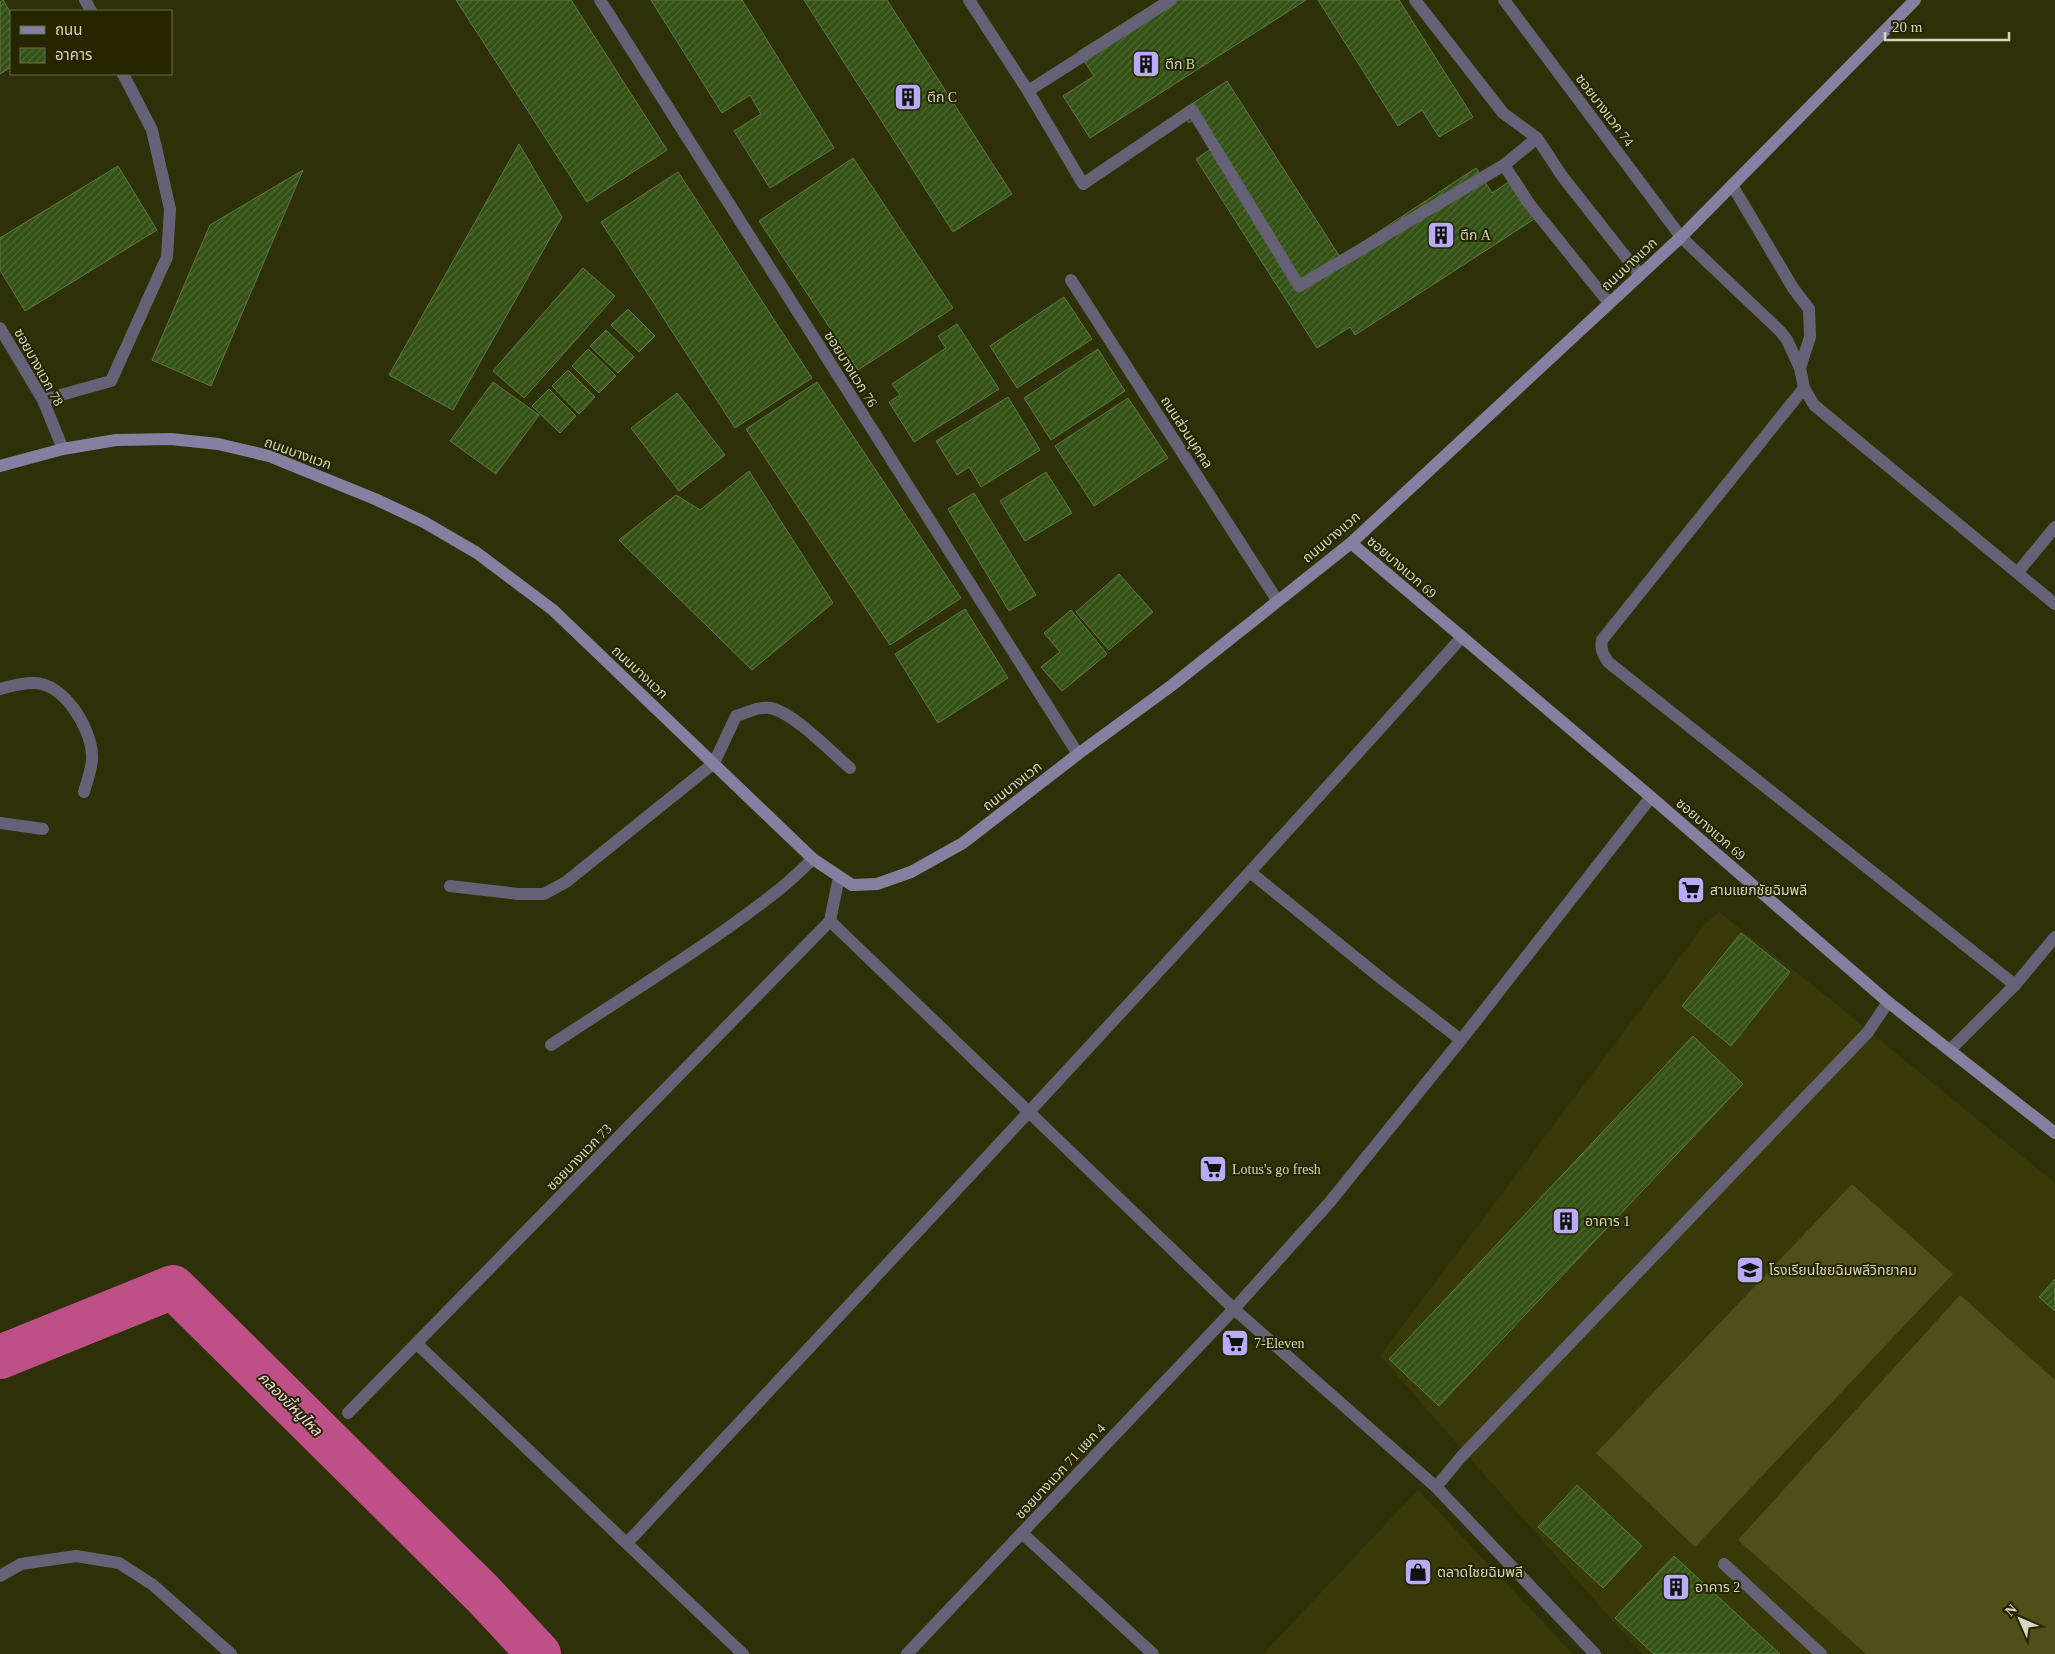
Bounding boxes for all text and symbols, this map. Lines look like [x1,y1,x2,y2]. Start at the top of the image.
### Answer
legend [10,10,172,75]
scale bar [1885,10,2009,42]
text: 20 m [1892,19,1923,35]
text: ถนน [55,22,82,38]
text: อาคาร [55,47,92,63]
building icon: ตึก B [1131,49,1161,79]
place label: ตึก B [1165,57,1195,72]
street label: ซอยบางแวก 74 [1573,71,1637,149]
building icon: ตึก C [893,82,923,112]
place label: ตึก C [927,90,957,105]
building icon: ตึก A [1426,220,1456,250]
place label: ตึก A [1460,228,1492,243]
street label: ถนนบางแวก [1598,235,1660,294]
street label: ซอยบางแวก 78 [11,326,66,409]
street label: ซอยบางแวก 76 [821,329,880,410]
street label: ถนนส่วนบุคคล [1157,393,1216,472]
street label: ถนนบางแวก [262,434,333,473]
street label: ถนนบางแวก [1300,509,1363,566]
street label: ซอยบางแวก 69 [1364,533,1439,601]
street label: ถนนบางแวก [609,643,671,702]
street label: ถนนบางแวก [980,759,1045,814]
street label: ซอยบางแวก 69 [1673,795,1748,863]
supermarket icon: สามแยกชัยฉิมพลี [1676,875,1706,905]
place label: สามแยกชัยฉิมพลี [1710,883,1807,898]
street label: ซอยบางแวก 73 [544,1121,615,1194]
supermarket icon: Lotus's go fresh [1198,1154,1228,1184]
place label: Lotus's go fresh [1232,1162,1321,1177]
building icon: อาคาร 1 [1551,1206,1581,1236]
place label: อาคาร 1 [1585,1214,1630,1229]
school or university icon: โรงเรียนไชยฉิมพลีวิทยาคม [1735,1255,1765,1285]
place label: โรงเรียนไชยฉิมพลีวิทยาคม [1769,1263,1917,1278]
supermarket icon: 7-Eleven [1220,1328,1250,1358]
place label: 7-Eleven [1254,1336,1305,1351]
water label: คลองขี้หมูไหล [254,1367,327,1440]
street label: ซอยบางแวก 71 แยก 4 [1012,1421,1108,1522]
shop icon: ตลาดไชยฉิมพลี [1403,1557,1433,1587]
place label: ตลาดไชยฉิมพลี [1437,1565,1523,1580]
building icon: อาคาร 2 [1661,1572,1691,1602]
place label: อาคาร 2 [1695,1580,1740,1595]
north arrow [1995,1594,2045,1644]
text: N [2002,1601,2020,1619]

